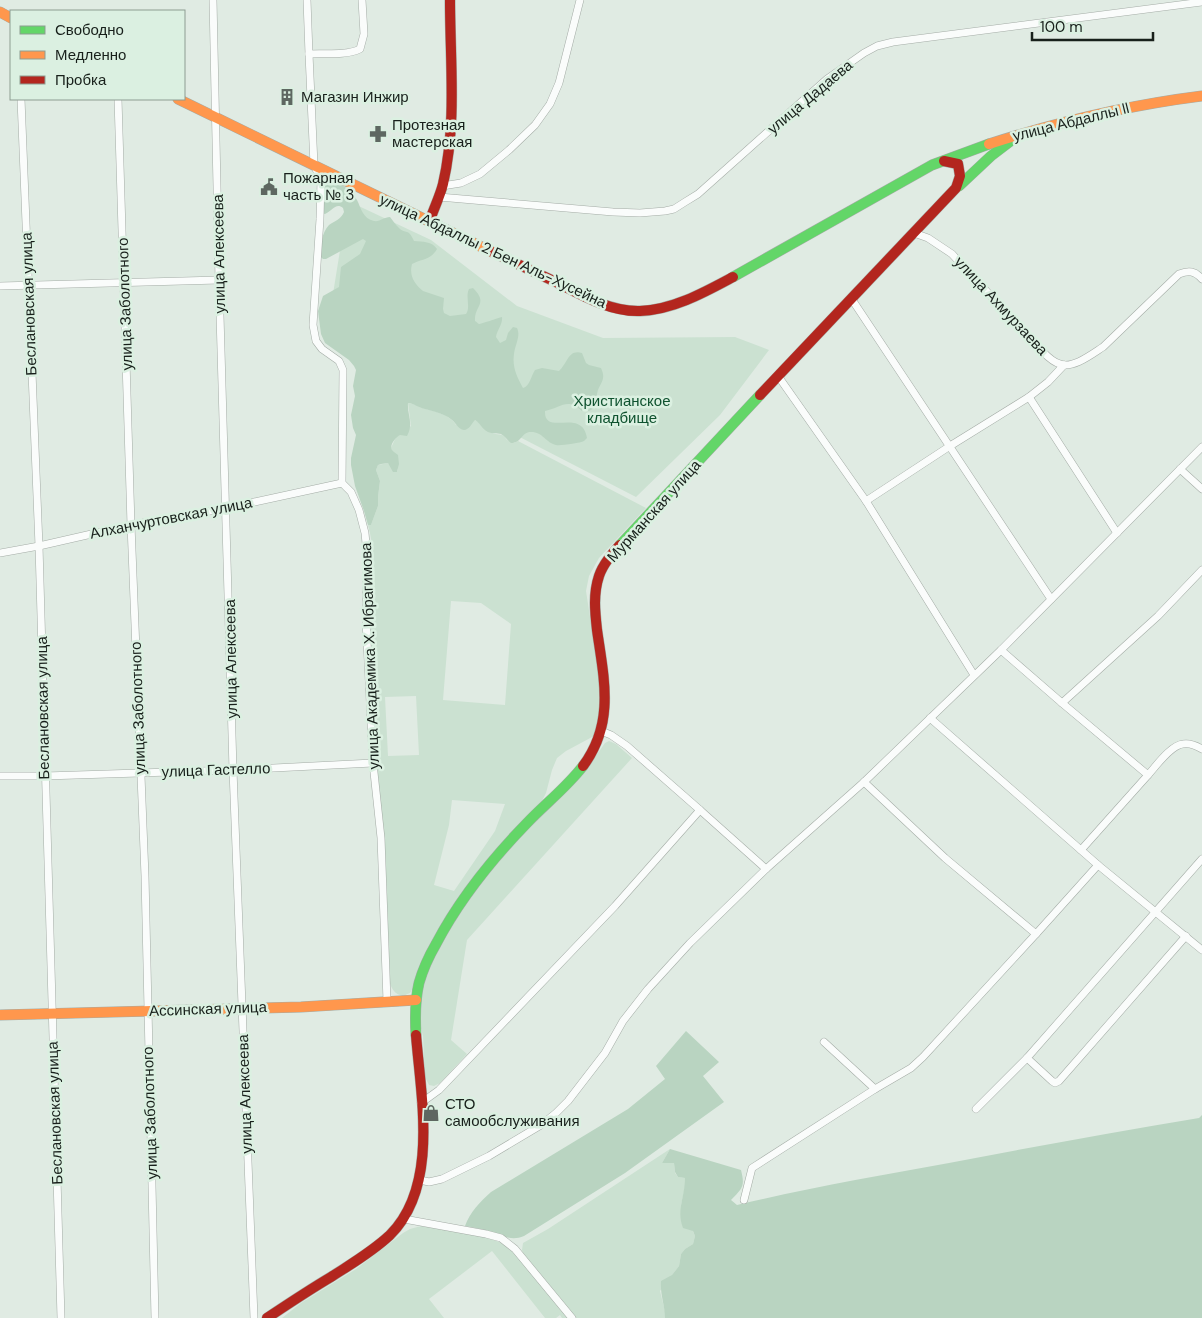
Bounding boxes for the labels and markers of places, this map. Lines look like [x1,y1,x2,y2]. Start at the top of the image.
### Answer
building icon: Магазин Инжир [277,87,297,107]
place label: Магазин Инжир [301,87,409,107]
place label: Протезная мастерская [392,115,472,152]
pharmacy icon: Протезная мастерская [368,124,388,144]
place label: Пожарная часть № 3 [283,168,354,205]
public building icon: Пожарная часть № 3 [259,177,279,197]
place label: СТО самообслуживания [445,1094,580,1131]
shop icon: СТО самообслуживания [421,1103,441,1123]

